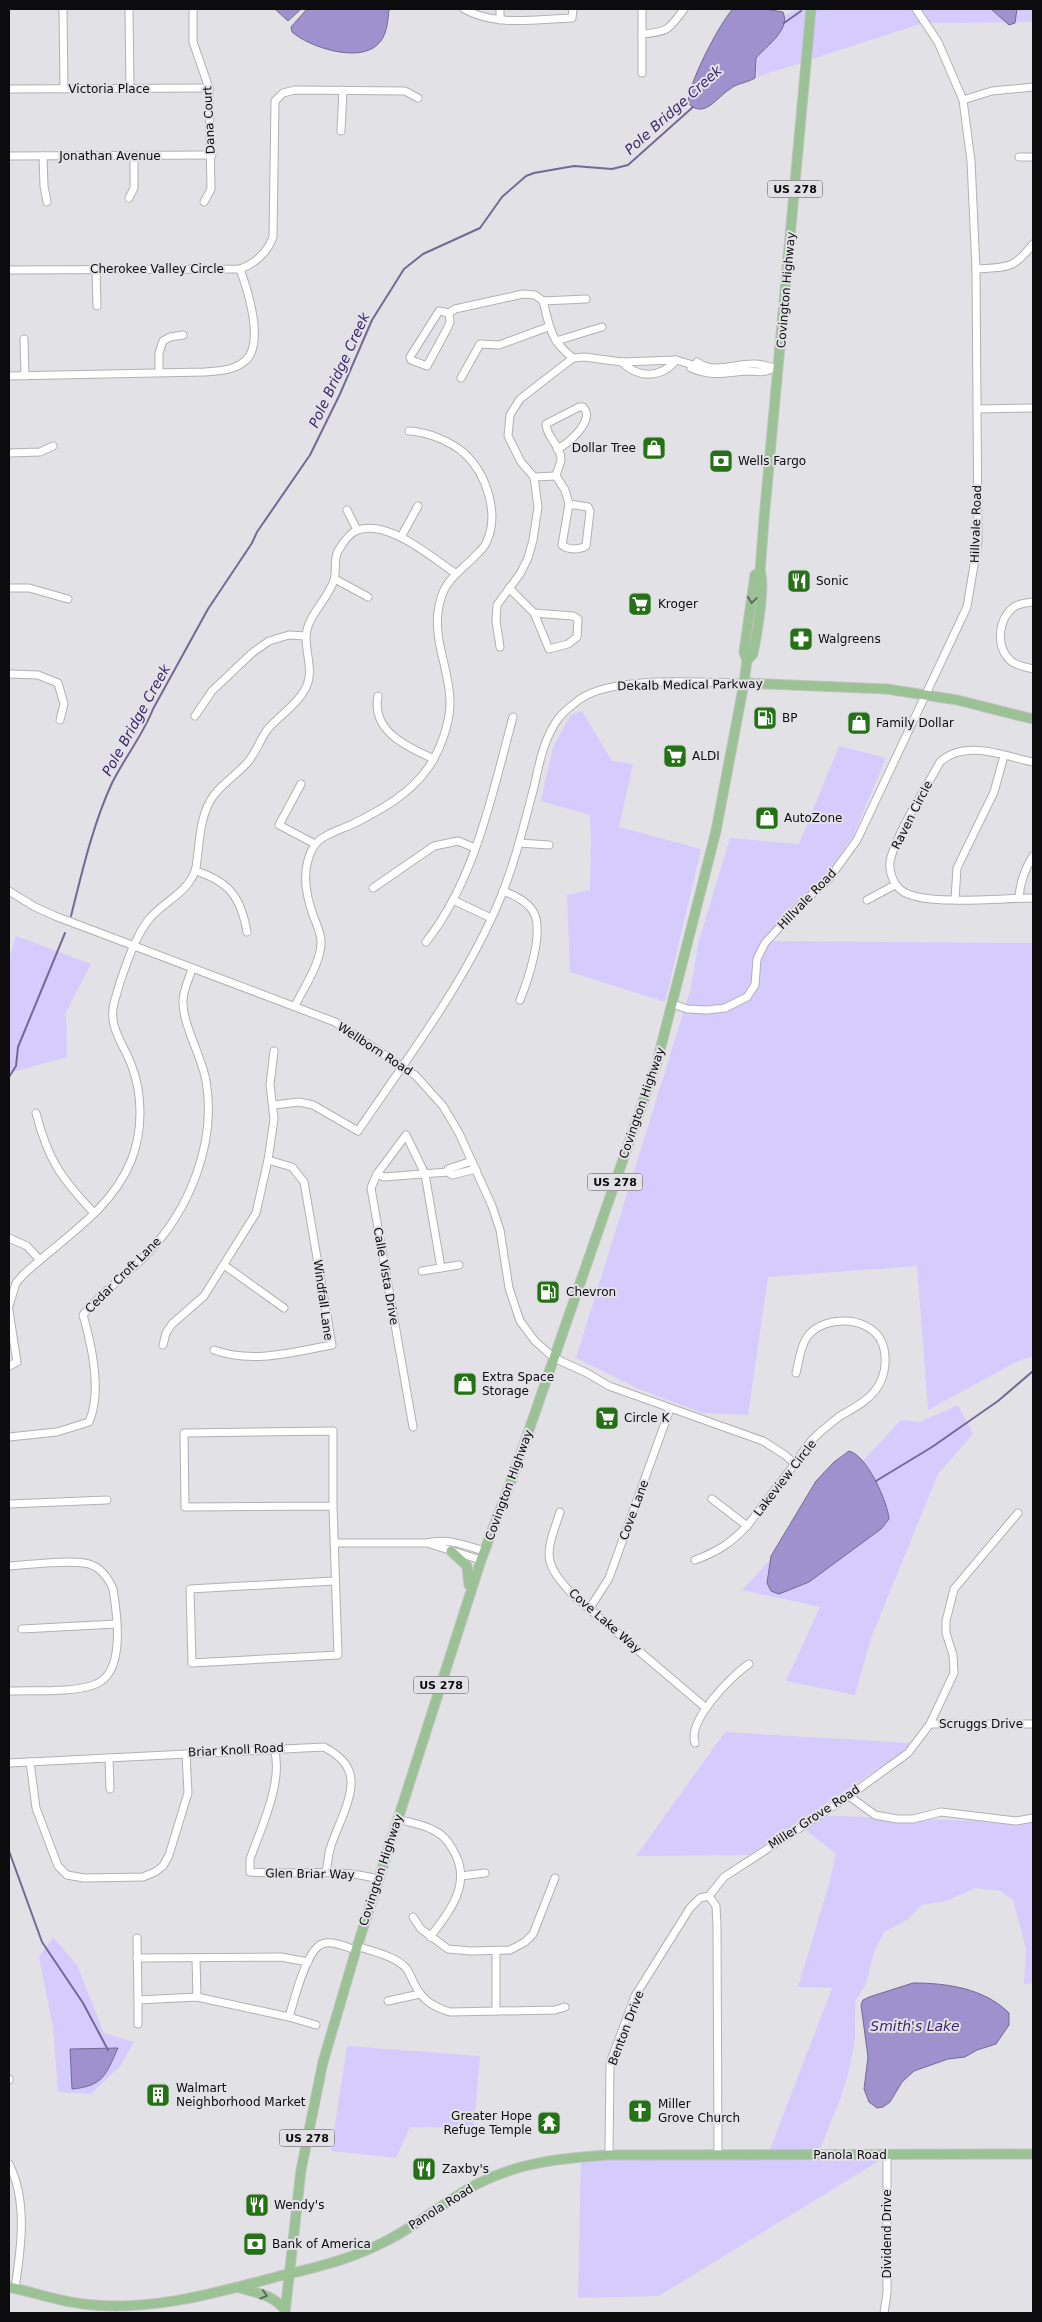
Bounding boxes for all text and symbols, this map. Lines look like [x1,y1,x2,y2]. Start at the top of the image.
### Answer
water label: Pole Bridge Creek [621,62,725,158]
street label: Victoria Place [68,82,150,96]
street label: Dana Court [200,85,218,154]
street label: Jonathan Avenue [58,149,161,163]
road number: US 278 [768,180,822,198]
street label: Covington Highway [774,231,798,349]
street label: Cherokee Valley Circle [90,262,224,276]
water label: Pole Bridge Creek [305,309,373,430]
shop icon: Dollar Tree [641,435,667,461]
place label: Dollar Tree [572,441,636,455]
bank icon: Wells Fargo [708,448,734,474]
place label: Wells Fargo [738,454,806,468]
street label: Hillvale Road [968,485,984,563]
restaurant icon: Sonic [786,568,812,594]
place label: Sonic [816,574,849,588]
supermarket icon: Kroger [627,591,653,617]
one-way arrow [747,596,758,604]
place label: Kroger [658,597,698,611]
pharmacy icon: Walgreens [788,626,814,652]
place label: Walgreens [818,632,881,646]
water label: Pole Bridge Creek [99,661,174,779]
street label: Dekalb Medical Parkway [617,677,763,693]
fuel station icon: BP [752,705,778,731]
shop icon: Family Dollar [846,710,872,736]
place label: BP [782,711,797,725]
place label: Family Dollar [876,716,954,730]
supermarket icon: ALDI [662,743,688,769]
place label: ALDI [692,749,720,763]
street label: Raven Circle [889,778,935,852]
shop icon: AutoZone [754,805,780,831]
place label: AutoZone [784,811,842,825]
street label: Hillvale Road [775,866,839,932]
street label: Wellborn Road [335,1020,415,1078]
street label: Covington Highway [616,1046,668,1160]
road number: US 278 [588,1174,642,1190]
street label: Calle Vista Drive [371,1226,401,1326]
street label: Cedar Croft Lane [82,1234,164,1316]
street label: Windfall Lane [310,1259,336,1341]
fuel station icon: Chevron [535,1279,561,1305]
place label: Chevron [566,1285,616,1299]
place label: Extra Space Storage [482,1370,554,1398]
shop icon: Extra Space Storage [452,1371,478,1397]
supermarket icon: Circle K [594,1405,620,1431]
place label: Circle K [624,1411,671,1425]
street label: Covington Highway [482,1428,536,1542]
street label: Lakeview Circle [751,1437,819,1519]
street label: Cove Lane [617,1478,651,1542]
street label: Cove Lake Way [566,1586,644,1656]
road number: US 278 [414,1676,468,1694]
street label: Scruggs Drive [939,1717,1023,1731]
street label: Briar Knoll Road [188,1740,284,1760]
street label: Miller Grove Road [766,1782,862,1852]
street label: Covington Highway [356,1812,406,1928]
street label: Glen Briar Way [265,1866,355,1882]
street label: Benton Drive [605,1989,647,2067]
water label: Smith's Lake [870,2018,960,2034]
place label: Walmart Neighborhood Market [176,2081,306,2109]
building icon: Walmart Neighborhood Market [145,2082,171,2108]
place label: Miller Grove Church [658,2097,740,2125]
church icon: Miller Grove Church [627,2098,653,2124]
place label: Greater Hope Refuge Temple [443,2109,532,2137]
temple icon: Greater Hope Refuge Temple [536,2110,562,2136]
road number: US 278 [280,2130,334,2146]
street label: Panola Road [813,2148,887,2162]
restaurant icon: Zaxby's [411,2156,437,2182]
place label: Zaxby's [442,2162,489,2176]
street label: Panola Road [406,2182,476,2232]
street label: Dividend Drive [880,2189,894,2279]
restaurant icon: Wendy's [244,2192,270,2218]
place label: Wendy's [274,2198,324,2212]
bank icon: Bank of America [242,2231,268,2257]
place label: Bank of America [272,2237,371,2251]
one-way arrow [259,2289,268,2299]

